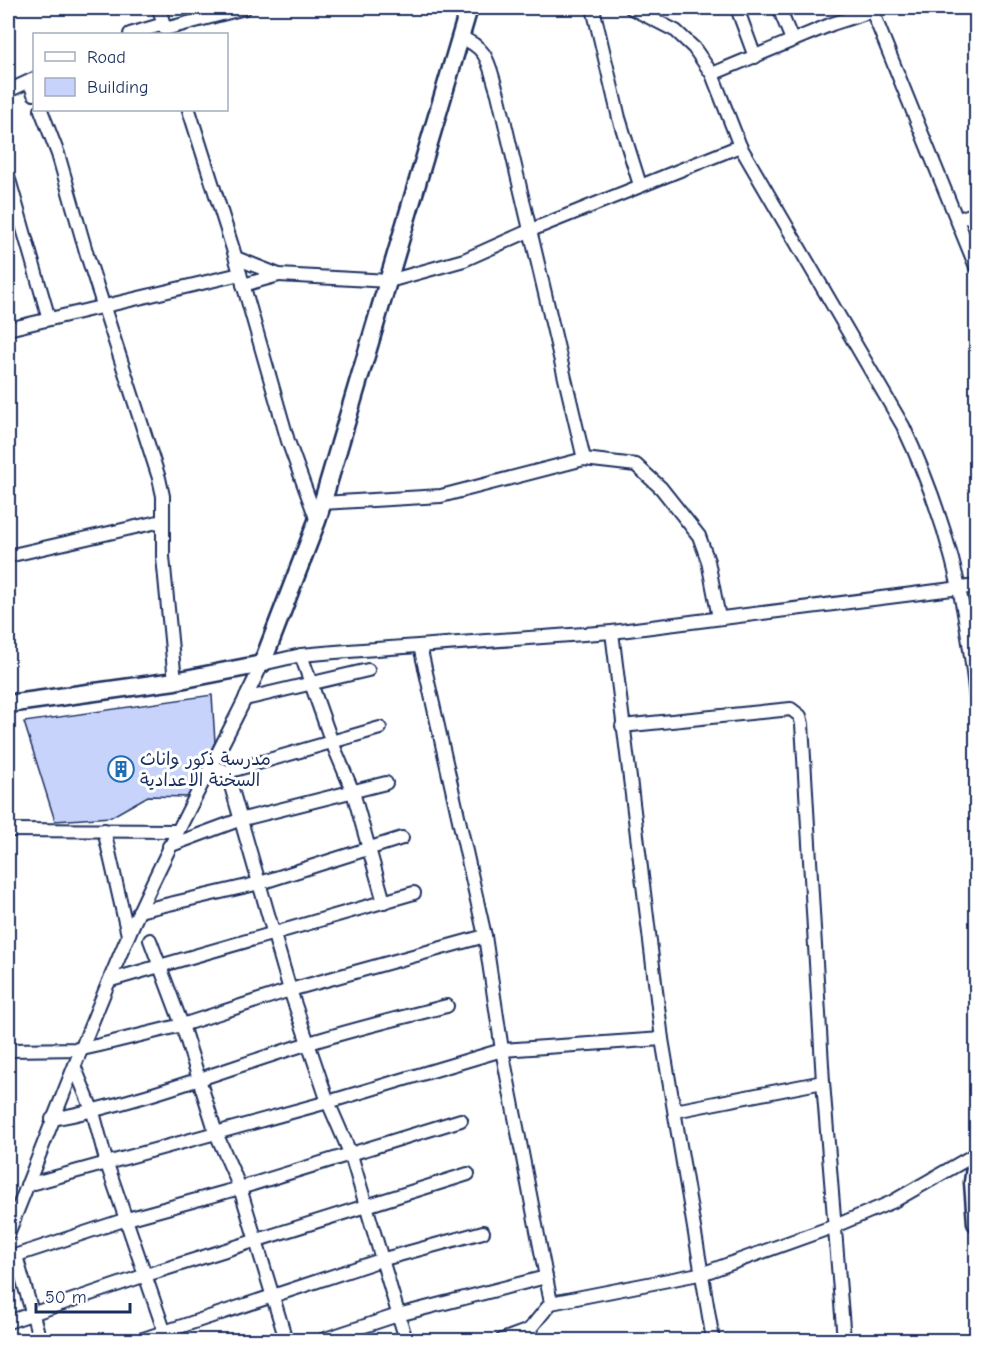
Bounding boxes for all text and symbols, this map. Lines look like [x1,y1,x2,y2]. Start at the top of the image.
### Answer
legend [33,33,228,111]
text: Road [87,47,126,68]
text: Building [87,77,149,98]
place label: مدرسة ذكور واناث السخنة الاعدادية [140,749,271,791]
building icon: مدرسة ذكور واناث السخنة الاعدادية [106,754,136,784]
scale bar [36,1276,130,1314]
text: 50 m [45,1287,87,1308]

